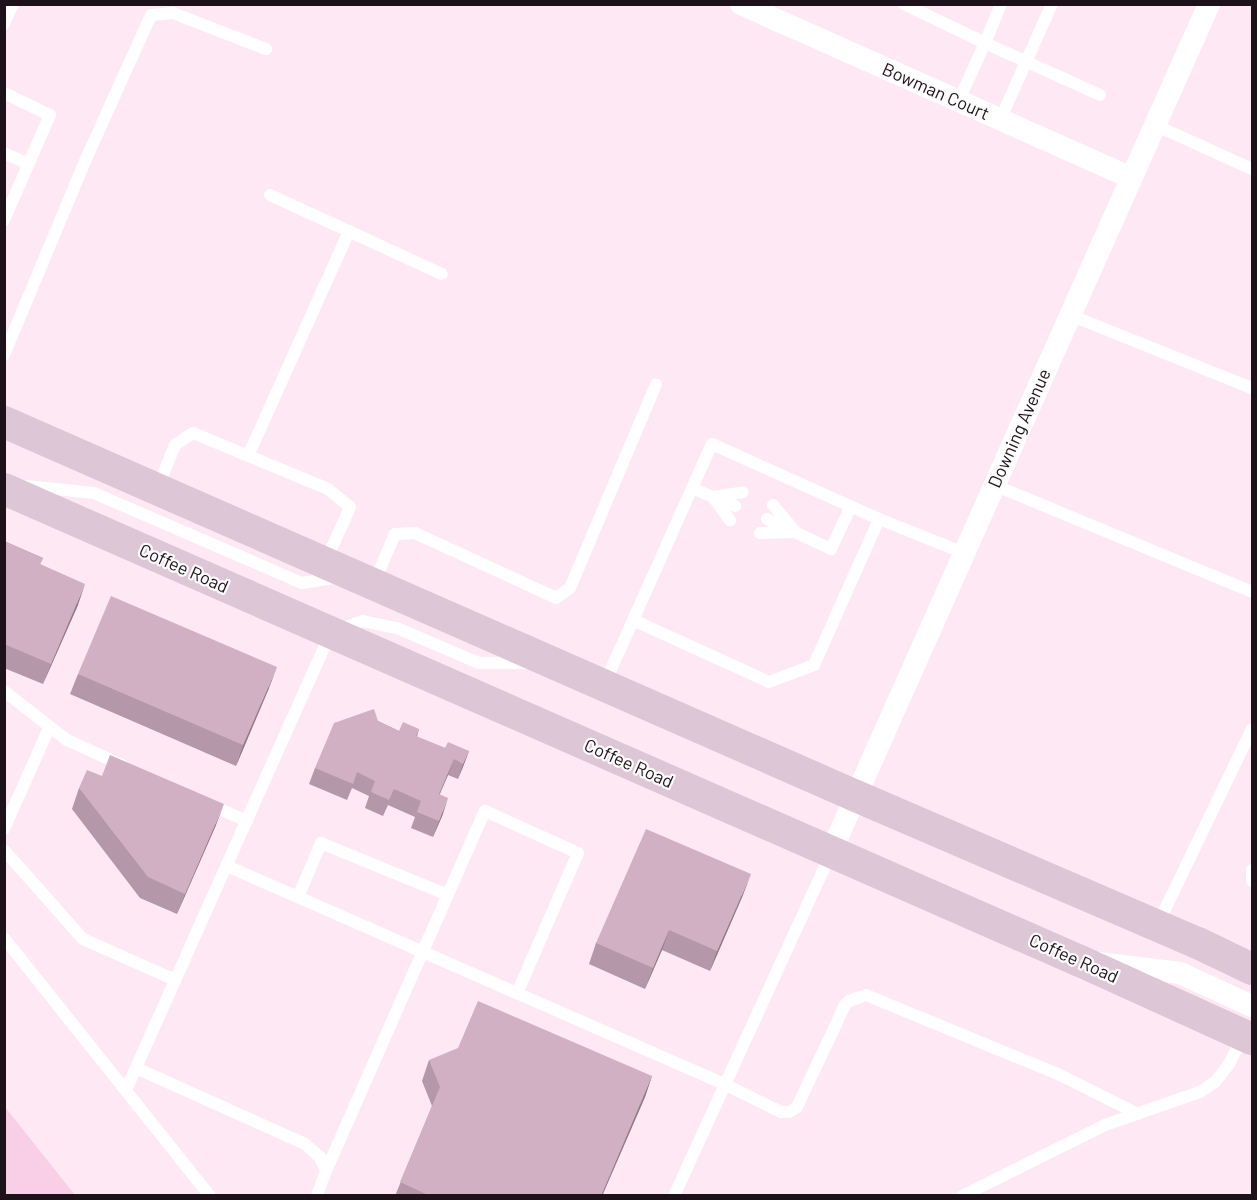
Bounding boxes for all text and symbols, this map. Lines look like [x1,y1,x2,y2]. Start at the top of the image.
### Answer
street label: Bowman Court [879,58,993,124]
street label: Downing Avenue [983,365,1055,491]
street label: Coffee Road [136,539,232,597]
street label: Coffee Road [581,734,677,792]
street label: Coffee Road [1026,929,1122,987]

